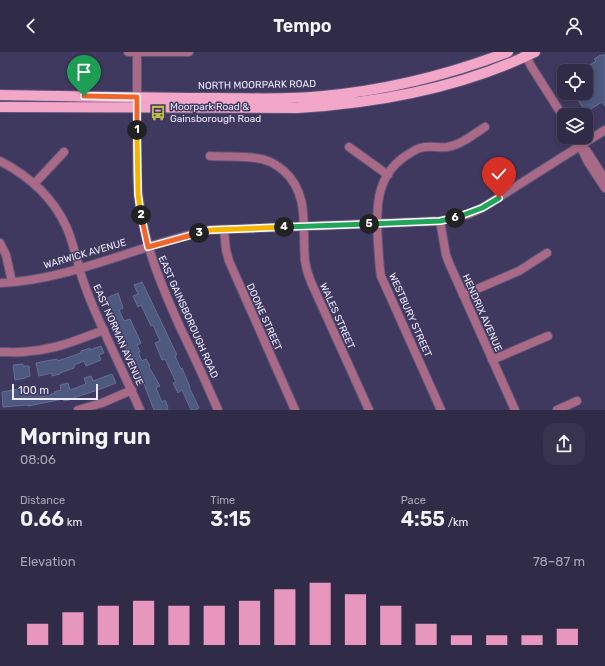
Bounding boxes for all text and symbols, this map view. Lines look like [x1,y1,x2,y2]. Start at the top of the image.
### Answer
icon: back [20,15,42,37]
text: Tempo [273,15,332,37]
icon: person [563,15,585,37]
pin [67,55,101,96]
icon: arrive [73,61,95,83]
map controls [557,64,593,144]
button: locate [557,64,593,100]
street label: NORTH MOORPARK ROAD [198,78,316,92]
place label: Moorpark Road & Gainsborough Road [170,101,261,125]
bus stop icon: Moorpark Road & Gainsborough Road [149,104,167,122]
button: layers [557,108,593,144]
pin: 1 [127,120,147,140]
text: 1 [134,123,140,136]
pin [482,157,516,198]
icon: check [488,163,510,185]
pin: 2 [131,205,151,225]
text: 2 [137,208,145,221]
pin: 6 [445,208,465,228]
text: 6 [451,211,459,224]
pin: 5 [359,214,379,234]
pin: 4 [274,217,294,237]
text: 5 [365,217,373,230]
text: 4 [280,220,288,233]
pin: 3 [189,223,209,243]
text: 3 [195,226,203,239]
street label: WARWICK AVENUE [42,236,128,272]
street label: EAST GAINSBOROUGH ROAD [155,254,221,380]
street label: WESTBURY STREET [386,271,434,359]
street label: HENDRIX AVENUE [459,272,505,354]
street label: WALES STREET [317,281,357,351]
street label: EAST NORMAN AVENUE [90,282,146,388]
street label: DOONE STREET [244,282,284,353]
scale bar [12,382,98,401]
text: 100 m [18,384,49,397]
text: Morning run [20,423,151,450]
button: share [543,423,585,465]
text: 08:06 [20,452,56,467]
text: Distance [20,494,65,507]
text: Time [210,494,235,507]
text: Pace [401,494,426,507]
text: 0.66 [20,507,64,531]
text: 3:15 [210,507,251,531]
text: 4:55 [401,507,445,531]
text: km [64,516,82,529]
text: /km [445,516,468,529]
text: Elevation [20,554,76,569]
text: 78–87 m [533,554,585,569]

